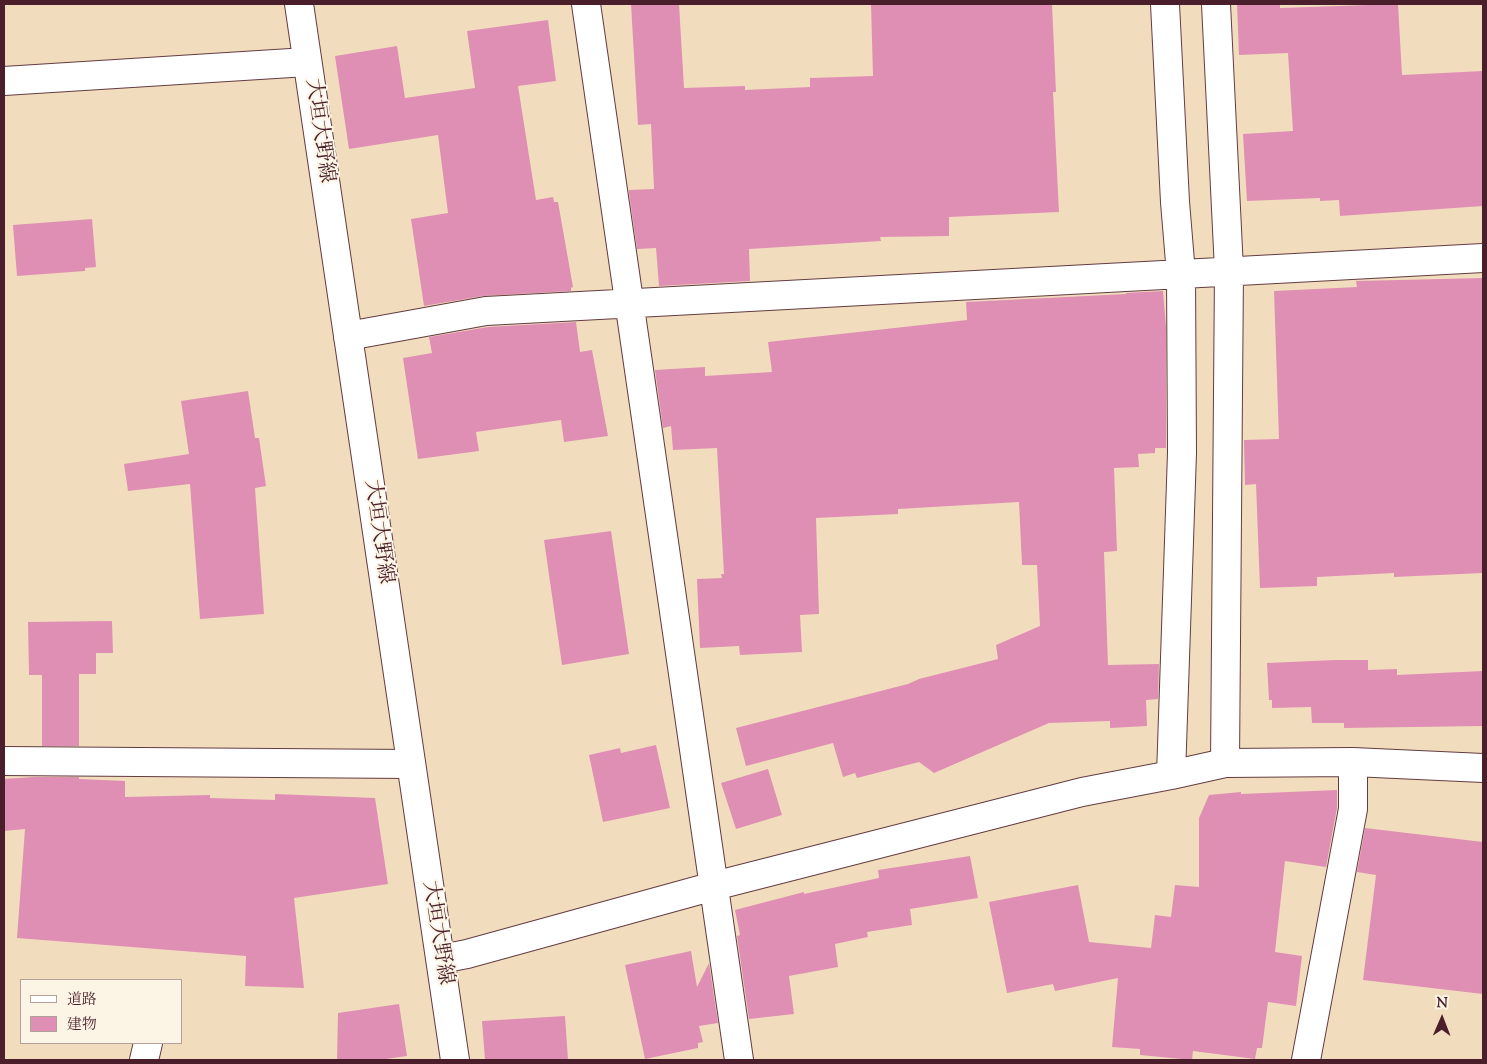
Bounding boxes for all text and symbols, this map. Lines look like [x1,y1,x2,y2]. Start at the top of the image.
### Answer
street label: 大垣大野線 [298,77,338,185]
street label: 大垣大野線 [357,478,397,586]
street label: 大垣大野線 [415,879,457,987]
legend [20,979,182,1044]
text: 道路 [67,990,97,1011]
north arrow [1417,994,1467,1044]
text: N [1436,994,1448,1014]
text: 建物 [67,1015,97,1036]

